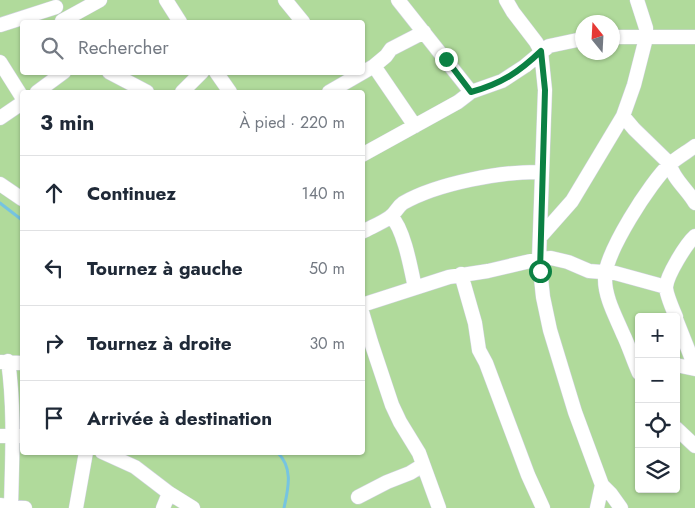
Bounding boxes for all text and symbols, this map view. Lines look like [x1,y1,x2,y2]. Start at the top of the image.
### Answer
north arrow [575,15,620,60]
search box [20,20,365,75]
icon: search [38,34,66,62]
text: Rechercher [78,34,169,61]
route end [435,48,458,71]
text: 3 min [40,108,94,138]
text: À pied · 220 m [240,111,345,134]
icon: ahead [40,179,68,207]
text: Continuez [87,180,176,207]
text: 140 m [302,182,345,205]
icon: left [40,254,68,282]
text: Tournez à gauche [87,255,243,282]
text: 50 m [309,257,345,280]
route start [529,260,552,283]
map controls [635,313,680,493]
button: + [635,313,680,358]
icon: right [40,329,68,357]
text: Tournez à droite [87,330,232,357]
text: 30 m [309,332,345,355]
button: − [635,358,680,403]
button: locate [635,403,680,448]
icon: arrive [40,404,68,432]
text: Arrivée à destination [87,405,272,432]
button: layers [635,448,680,493]

